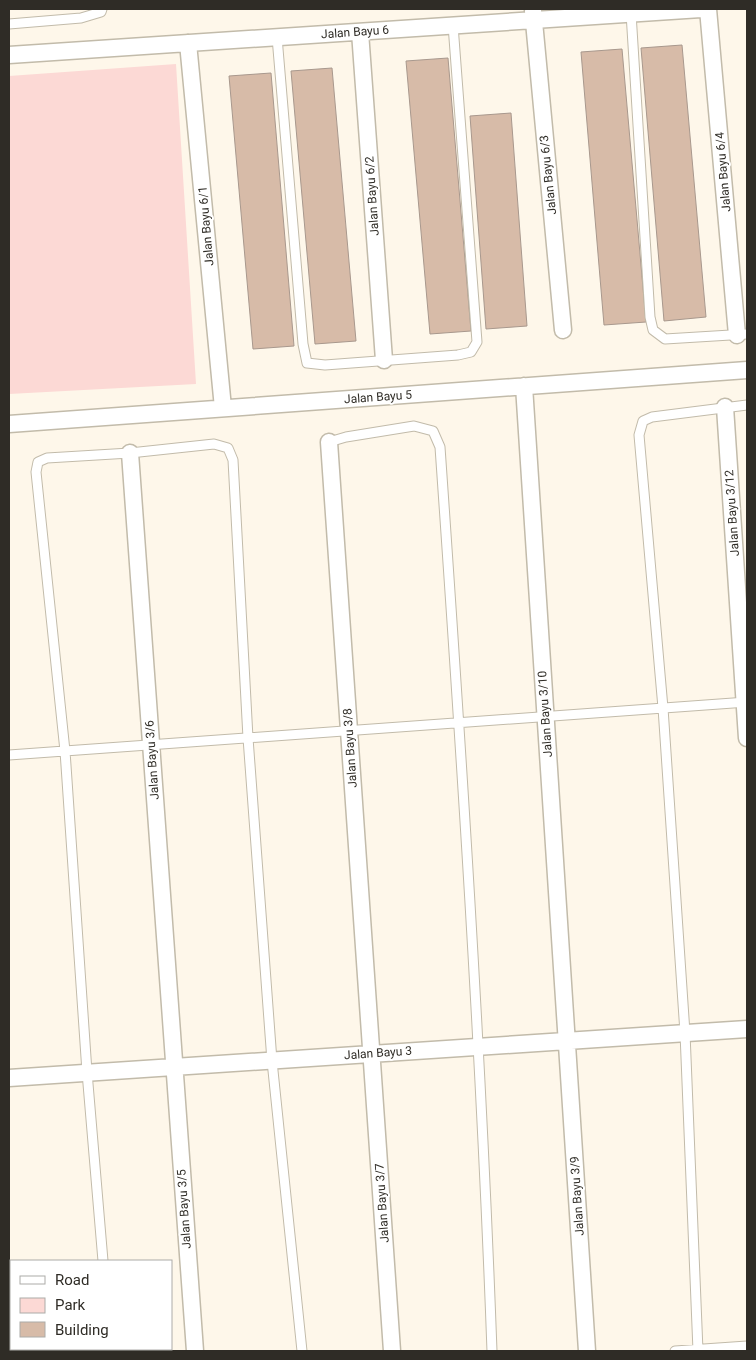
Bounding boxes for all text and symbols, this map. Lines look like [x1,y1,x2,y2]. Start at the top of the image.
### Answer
street label: Jalan Bayu 6 [321,23,390,41]
street label: Jalan Bayu 6/4 [713,131,733,212]
street label: Jalan Bayu 6/3 [537,135,559,215]
street label: Jalan Bayu 6/2 [362,155,382,236]
street label: Jalan Bayu 6/1 [196,186,216,266]
street label: Jalan Bayu 5 [344,388,413,406]
street label: Jalan Bayu 3/12 [722,469,742,557]
street label: Jalan Bayu 3/10 [535,670,555,758]
street label: Jalan Bayu 3/8 [340,707,360,788]
street label: Jalan Bayu 3/6 [142,719,162,800]
street label: Jalan Bayu 3 [344,1044,412,1062]
street label: Jalan Bayu 3/9 [567,1156,587,1236]
street label: Jalan Bayu 3/7 [372,1162,392,1243]
street label: Jalan Bayu 3/5 [174,1168,194,1249]
legend [10,1260,172,1350]
text: Road [55,1271,89,1289]
text: Park [55,1296,86,1314]
text: Building [55,1321,109,1339]

